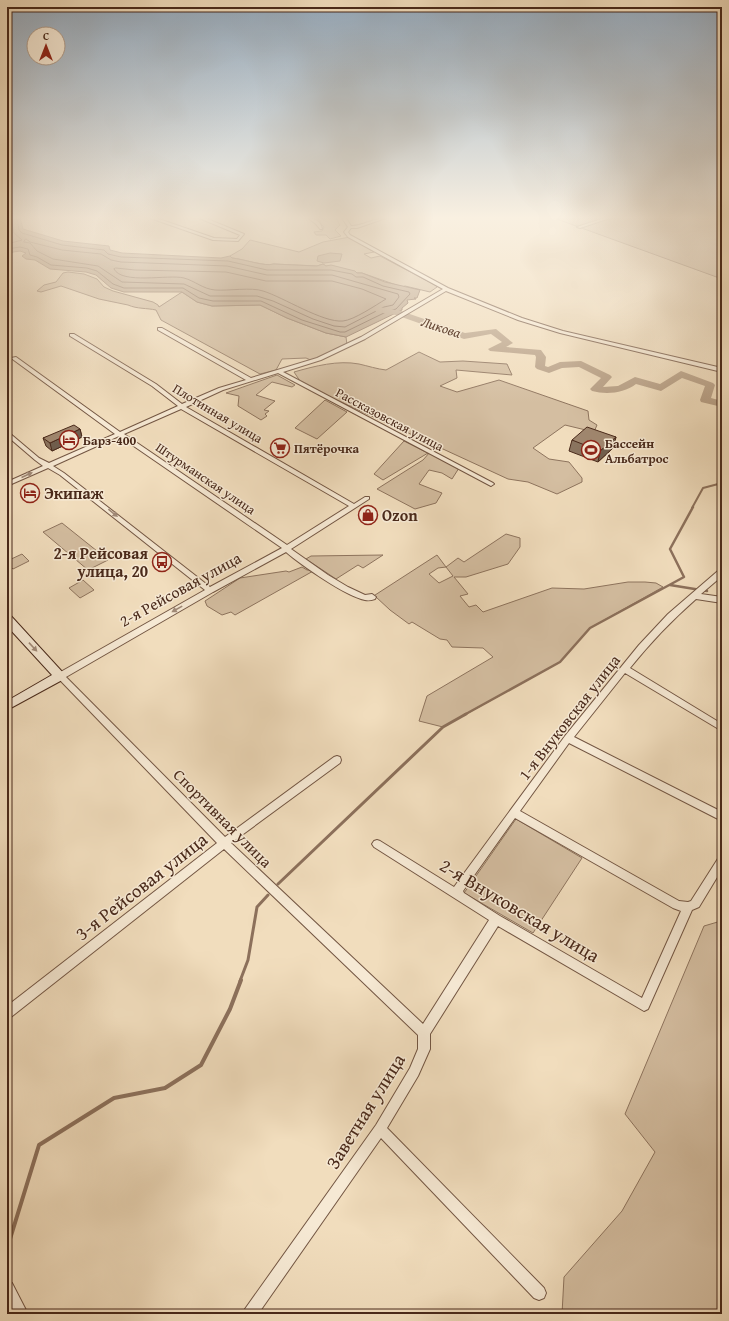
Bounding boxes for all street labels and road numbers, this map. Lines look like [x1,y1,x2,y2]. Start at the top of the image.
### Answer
street label: Плотинная улица [169,379,267,448]
street label: Рассказовская улица [333,383,448,456]
street label: Штурманская улица [152,438,260,519]
street label: 2-я Рейсовая улица [115,545,246,632]
street label: 1-я Внуковская улица [512,649,626,785]
street label: Спортивная улица [168,763,278,873]
street label: 3-я Рейсовая улица [69,825,213,947]
street label: 2-я Внуковская улица [435,851,605,969]
street label: Заветная улица [318,1048,412,1174]

